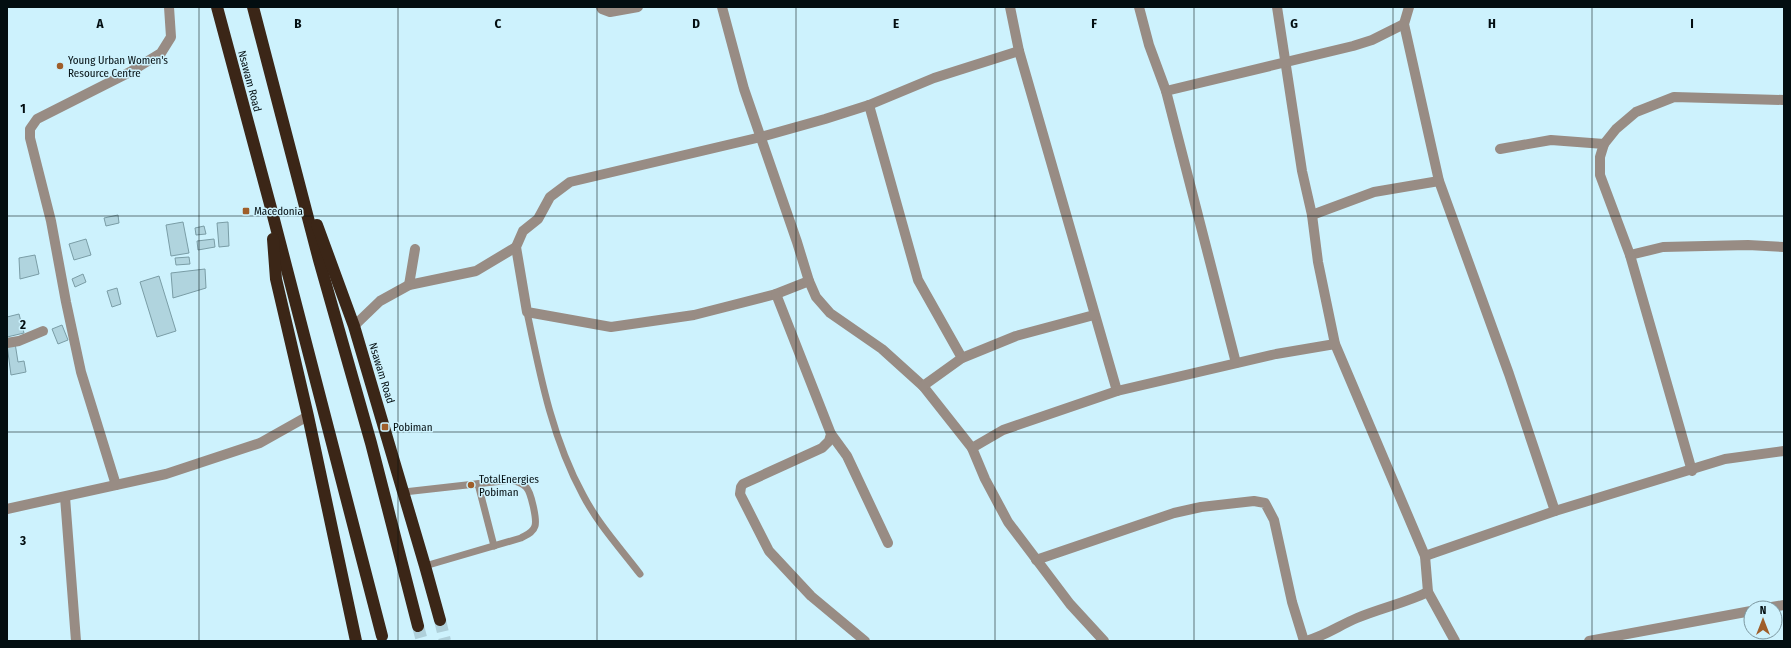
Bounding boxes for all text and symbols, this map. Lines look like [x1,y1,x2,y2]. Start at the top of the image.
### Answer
text: A [95,16,104,31]
text: B [294,16,302,31]
text: C [495,16,502,31]
text: D [692,16,700,31]
text: E [893,16,899,31]
text: F [1091,16,1097,31]
text: G [1290,16,1298,31]
text: H [1488,16,1496,31]
text: I [1690,16,1694,31]
street label: Nsawam Road [235,49,264,113]
place label: Young Urban Women's Resource Centre [68,54,168,80]
marker: Young Urban Women's Resource Centre [55,61,65,71]
text: 1 [20,101,26,116]
place label: Macedonia [254,205,303,218]
marker: Macedonia [241,206,251,216]
text: 2 [19,317,26,332]
street label: Nsawam Road [366,341,397,405]
place label: Pobiman [393,421,432,434]
marker: Pobiman [380,422,390,432]
place label: TotalEnergies Pobiman [479,473,539,499]
marker: TotalEnergies Pobiman [466,480,476,490]
text: 3 [19,533,26,548]
north arrow [1743,600,1783,640]
text: N [1760,604,1766,617]

